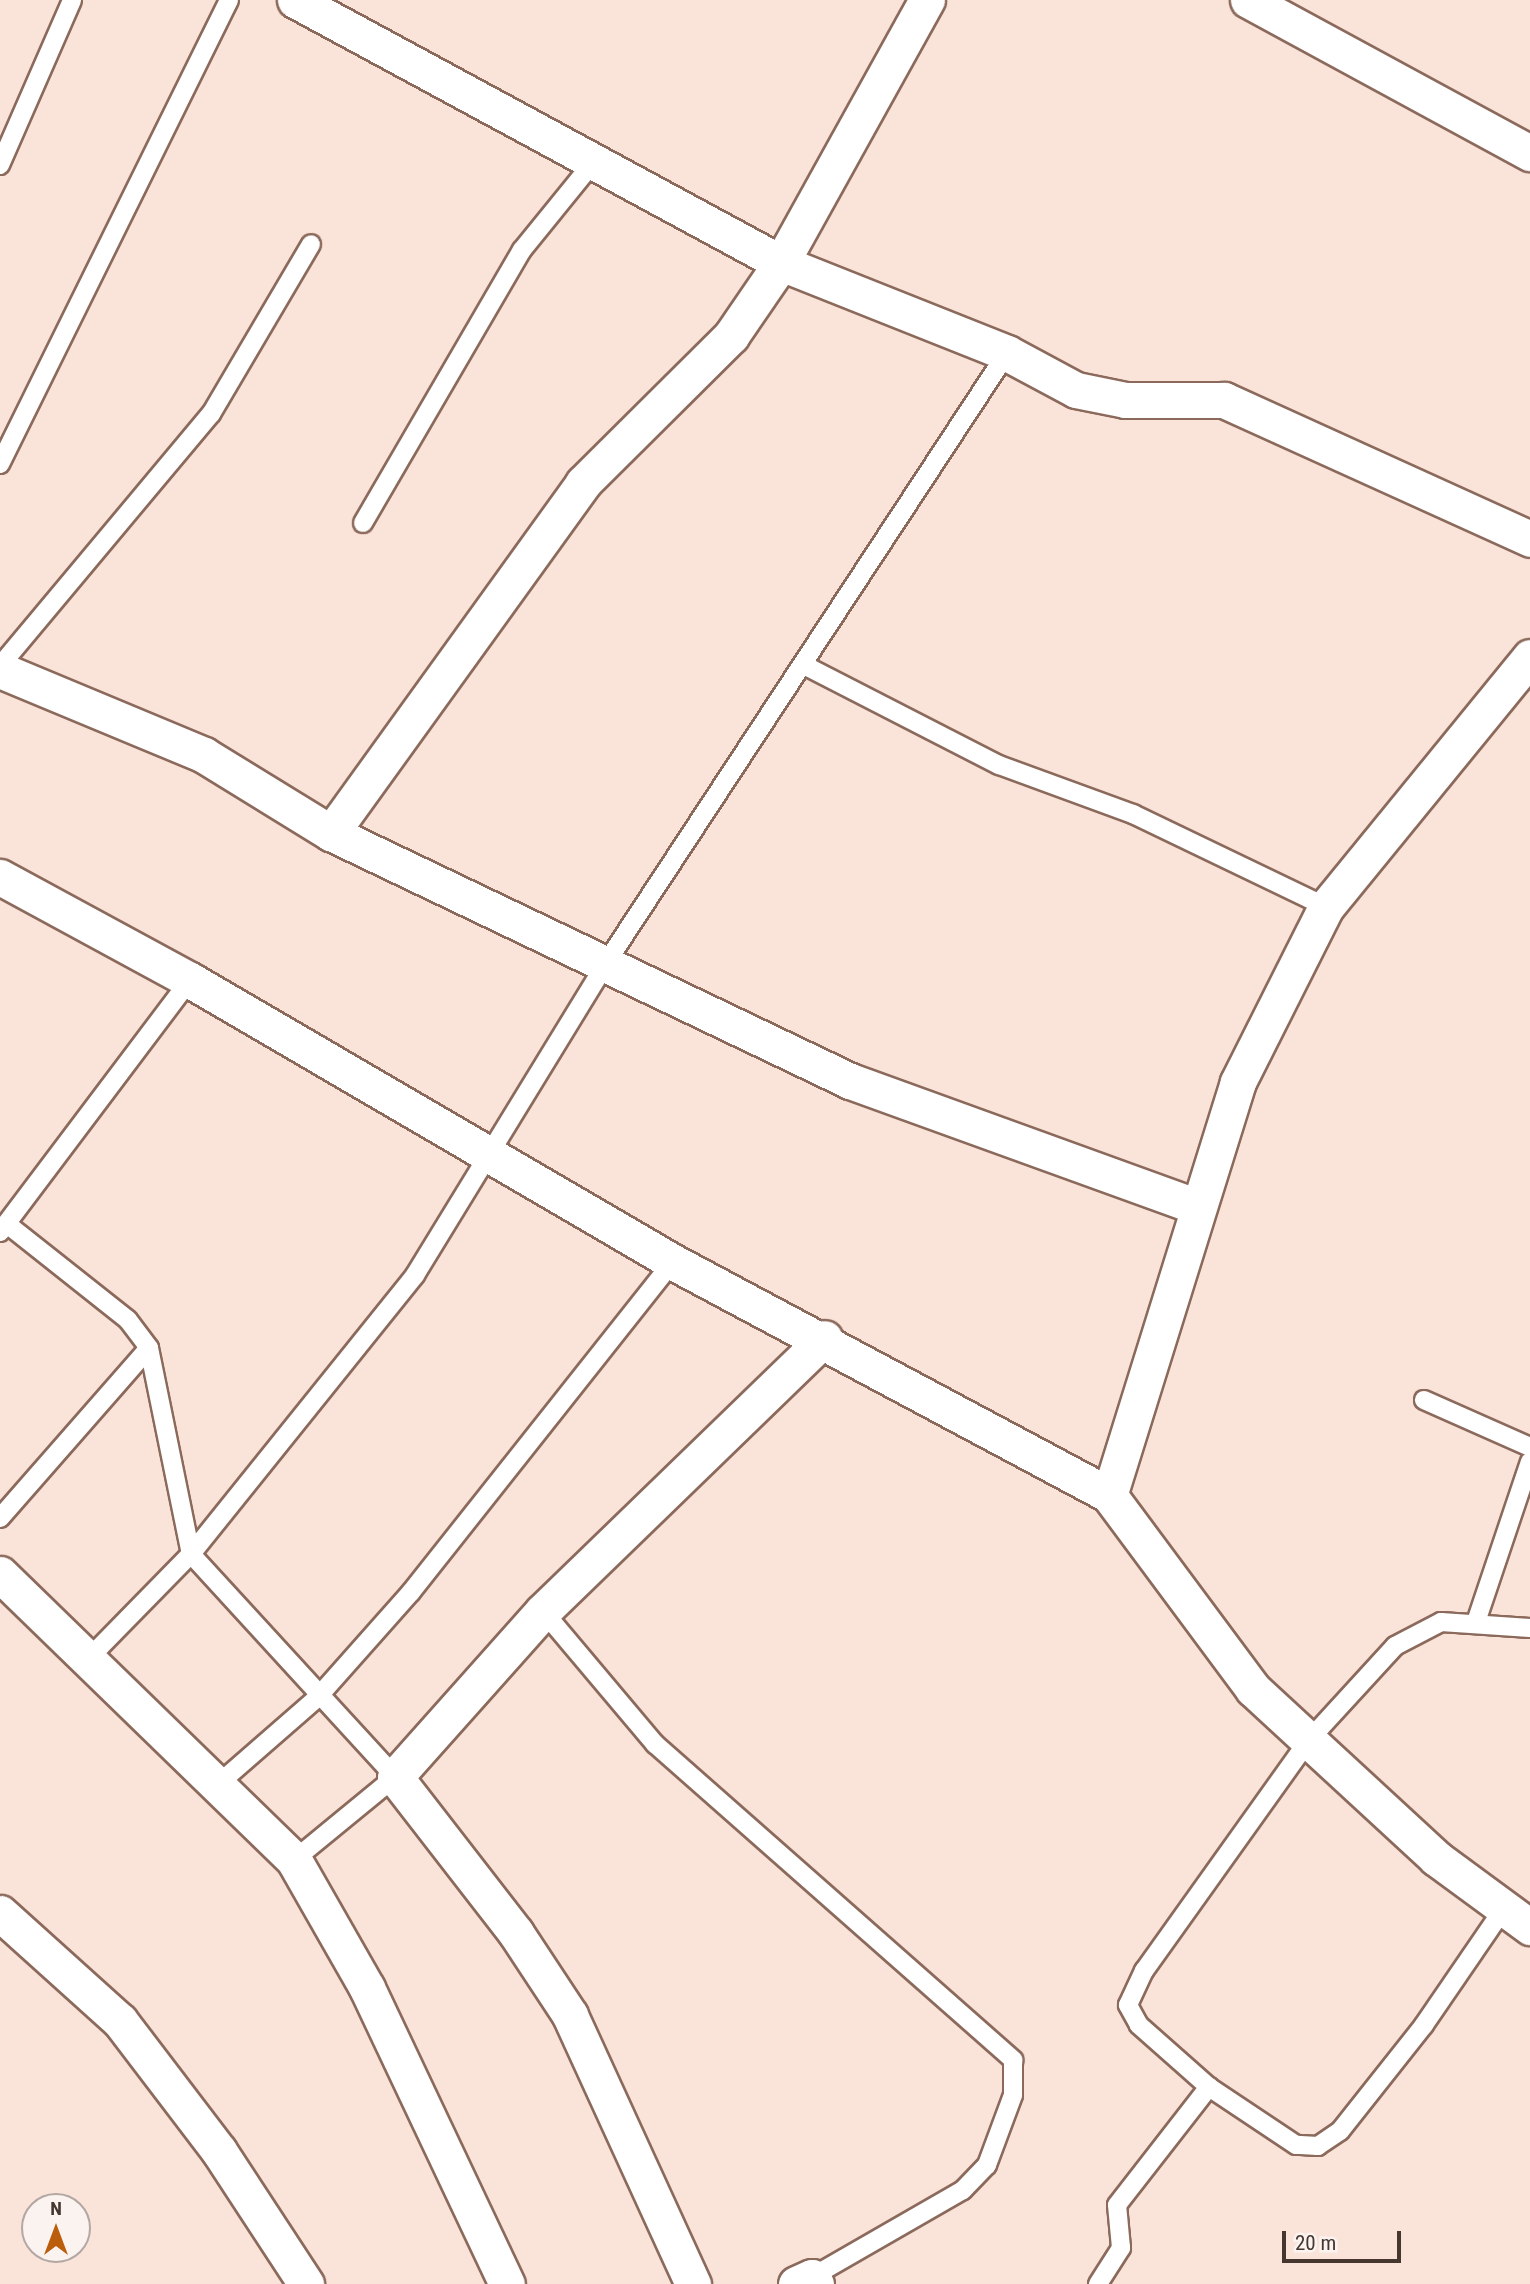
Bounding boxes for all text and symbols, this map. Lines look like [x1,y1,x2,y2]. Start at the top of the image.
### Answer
north arrow [21,2193,91,2263]
text: N [50,2197,62,2220]
scale bar [1285,2218,1404,2262]
text: 20 m [1295,2231,1336,2255]

